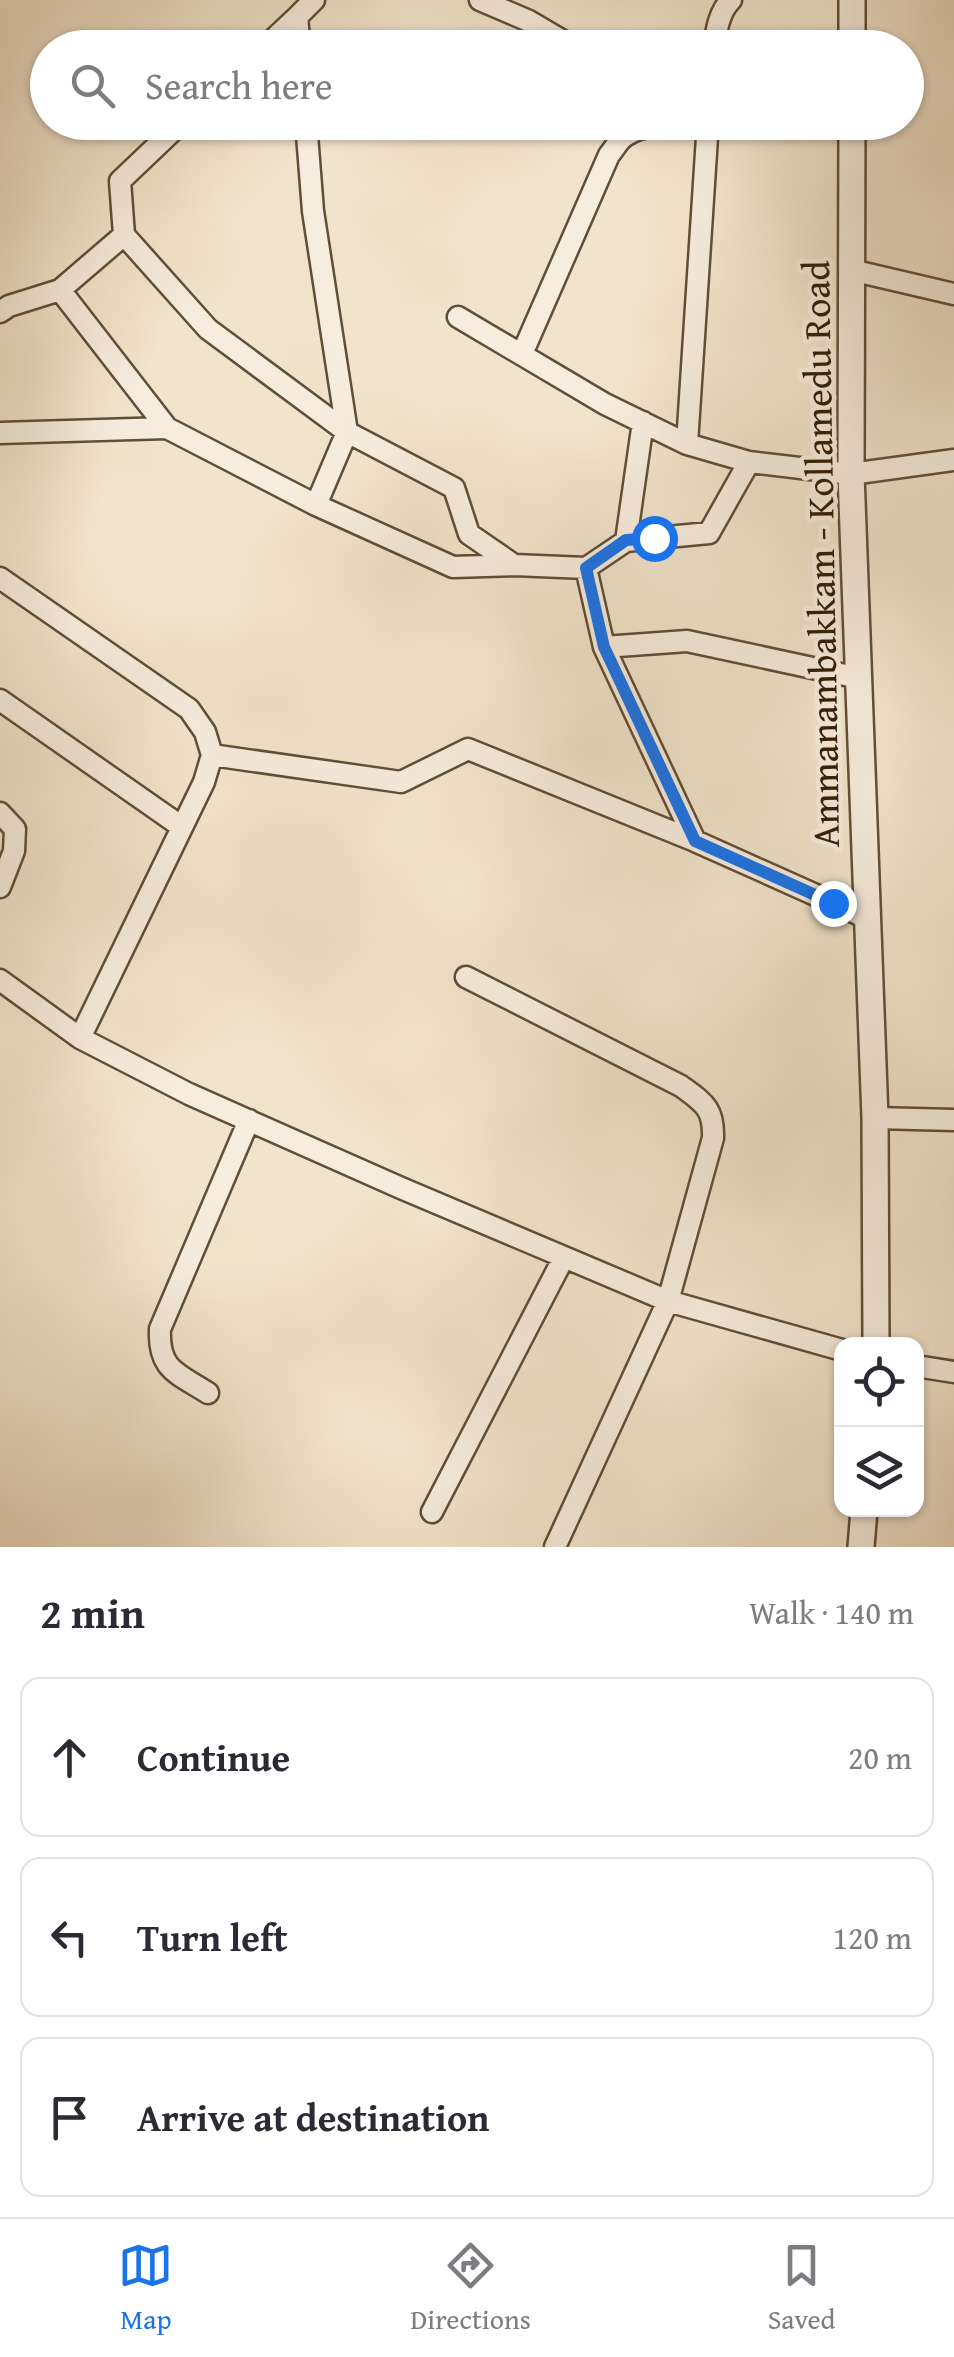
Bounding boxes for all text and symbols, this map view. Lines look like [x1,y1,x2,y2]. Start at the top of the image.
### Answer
search box [30,30,924,140]
text: Search here [145,57,333,113]
icon: search [65,58,120,113]
street label: Ammanambakkam - Kollamedu Road [787,259,853,848]
route start [632,516,678,562]
route end [811,881,857,927]
map controls [834,1337,924,1517]
button: locate [834,1337,924,1427]
button: layers [834,1427,924,1517]
text: 2 min [40,1582,145,1643]
text: Walk · 140 m [749,1589,914,1636]
text: Continue [137,1729,290,1785]
icon: ahead [42,1730,97,1785]
text: 20 m [848,1734,912,1781]
text: Turn left [137,1909,288,1965]
icon: left [42,1910,97,1965]
text: 120 m [833,1914,912,1961]
text: Arrive at destination [137,2089,490,2145]
icon: arrive [42,2090,97,2145]
tab: Map [118,2238,173,2339]
tab: Directions [410,2238,531,2339]
tab: Saved [768,2238,836,2339]

